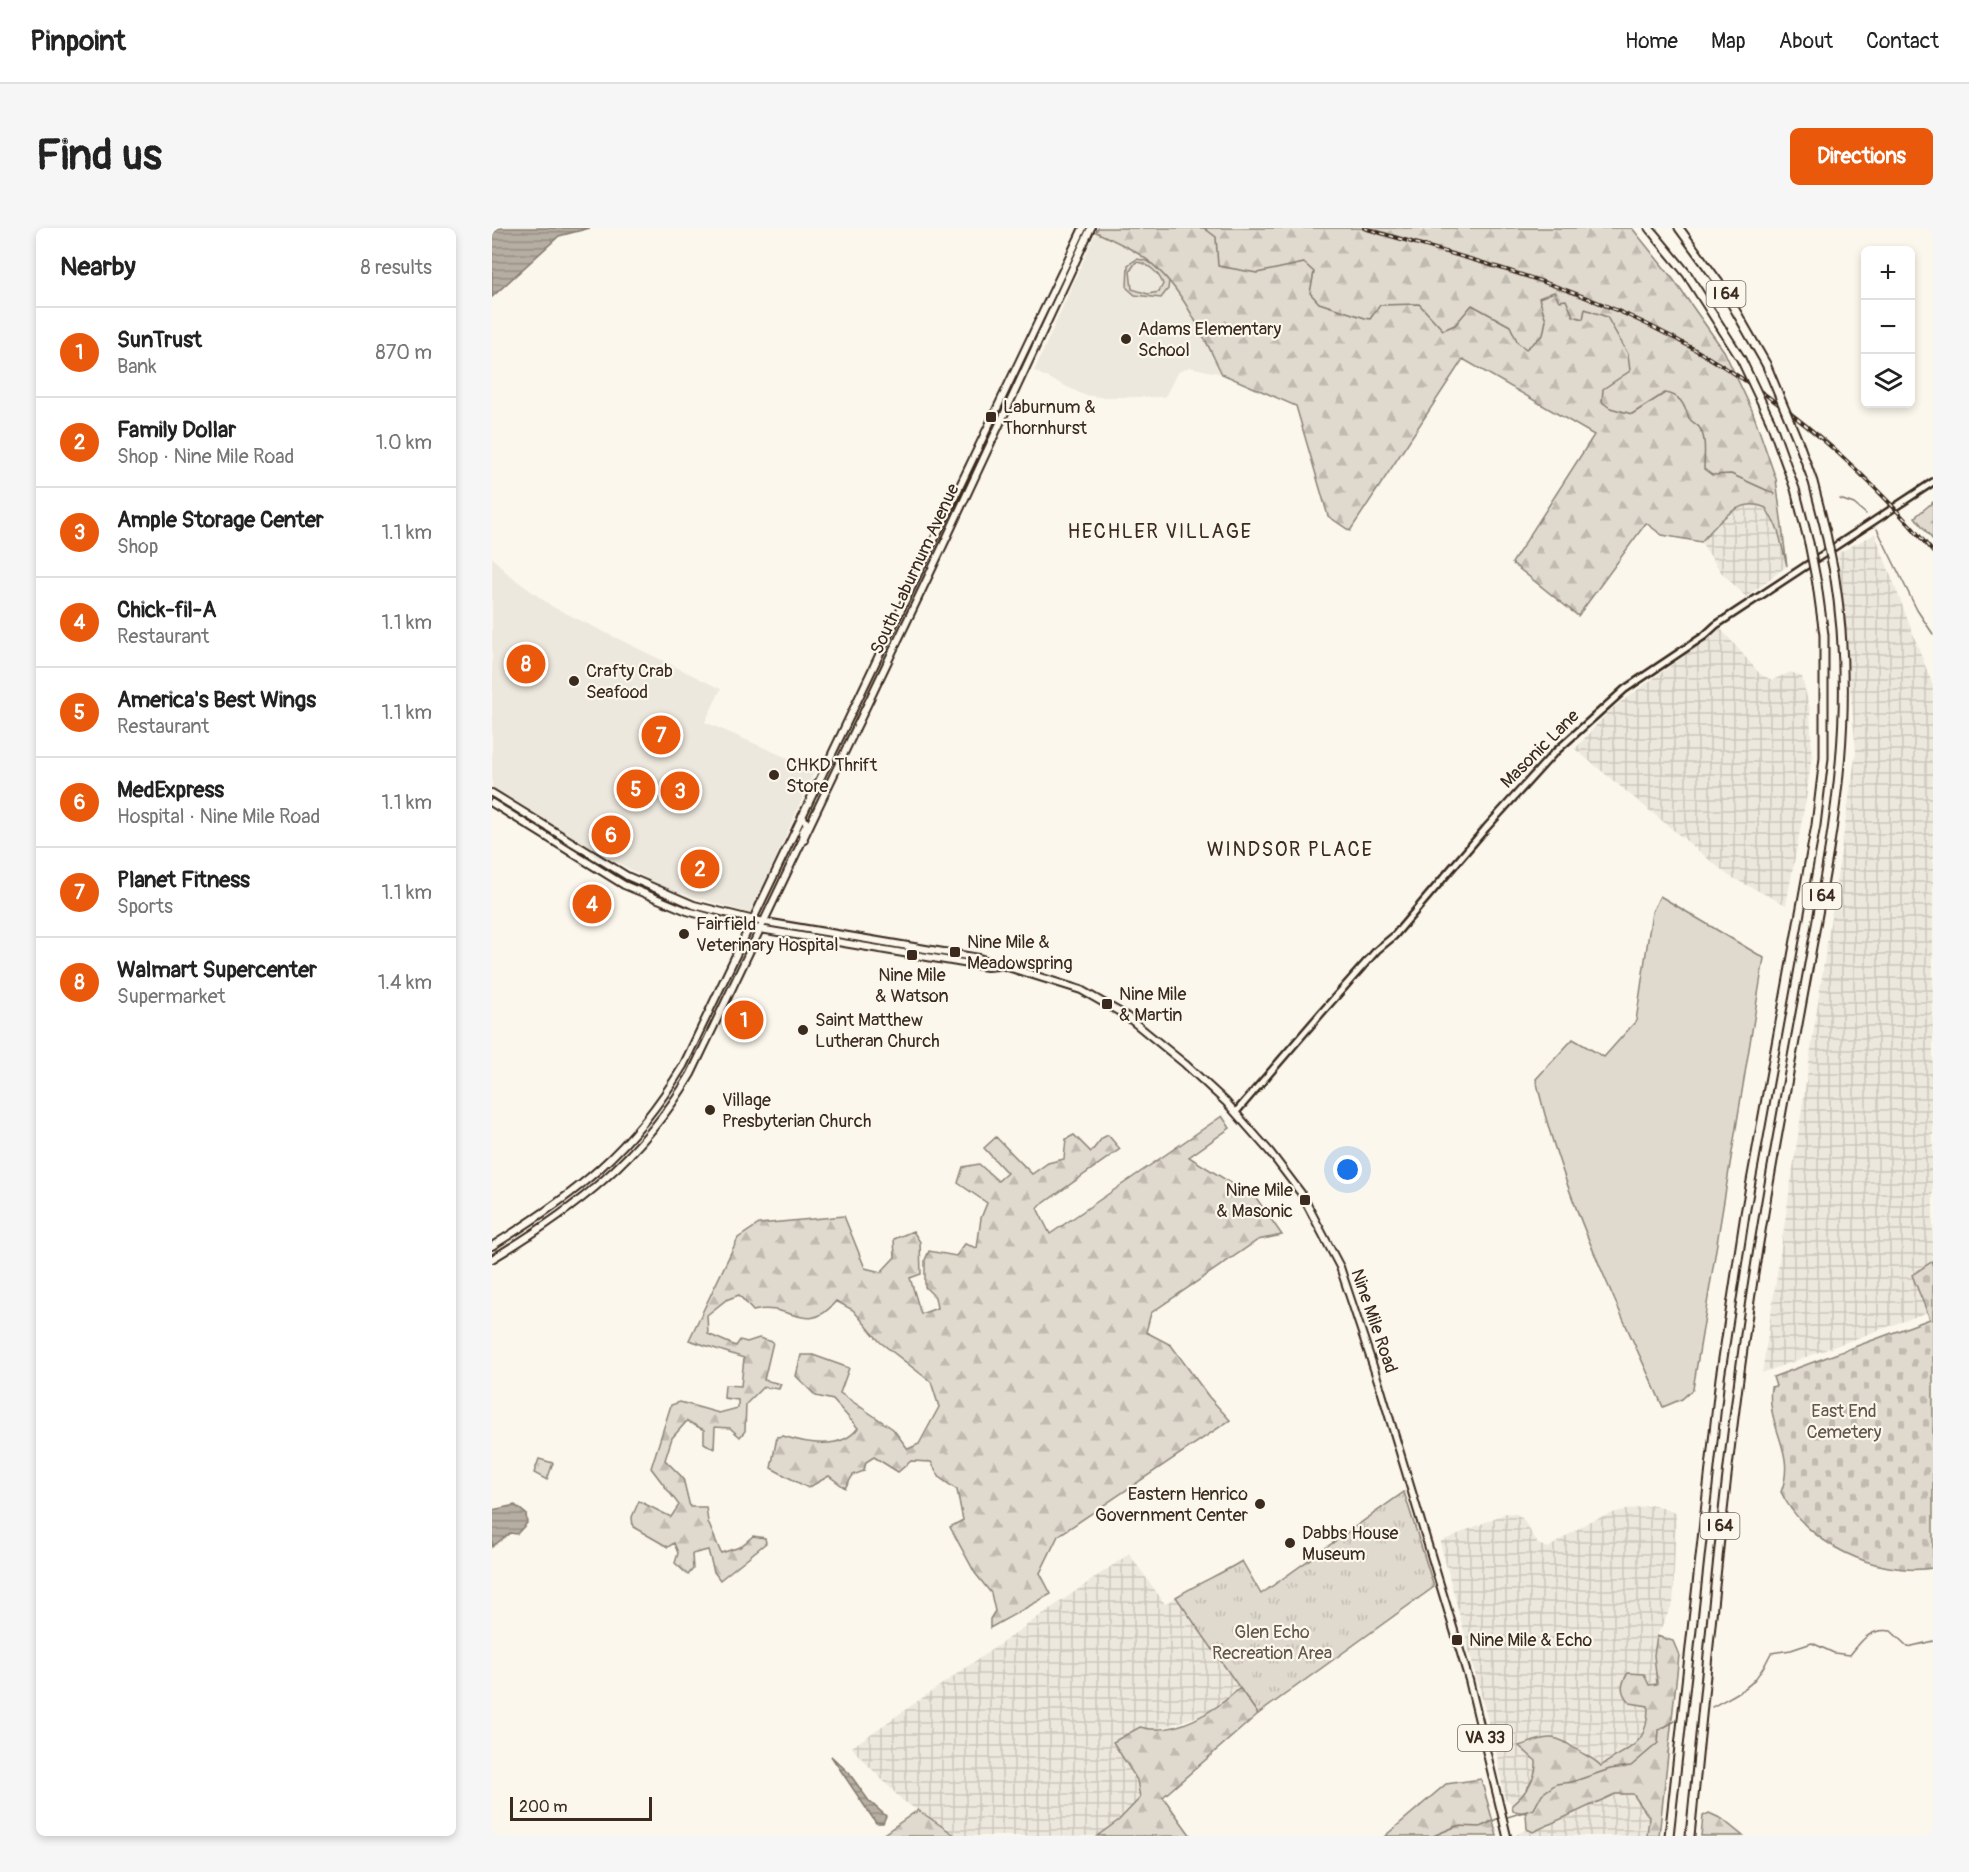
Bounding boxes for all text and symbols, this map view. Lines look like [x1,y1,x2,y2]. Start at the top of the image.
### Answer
text: Pinpoint [30,24,126,59]
text: Home [1625,28,1678,55]
text: Map [1711,28,1746,55]
text: About [1779,28,1833,55]
text: Contact [1866,28,1939,55]
button: Directions [1790,128,1933,185]
text: Find us [36,130,162,182]
map controls [1861,246,1915,408]
button: + [1861,246,1915,300]
text: Nearby [60,251,136,283]
text: 8 results [361,255,432,280]
road number: I 64 [1706,281,1746,307]
button: − [1861,300,1915,354]
place label: Adams Elementary School [1138,318,1281,362]
text: SunTrust [117,326,202,354]
marker: Adams Elementary School [1119,332,1133,346]
text: 1 [76,340,83,365]
text: 870 m [376,340,432,365]
text: Bank [117,354,157,379]
button: layers [1861,354,1915,408]
place label: Laburnum & Thornhurst [1003,396,1096,440]
marker: Laburnum & Thornhurst [984,410,998,424]
text: Family Dollar [117,416,236,444]
text: 2 [74,430,85,455]
text: 1.0 km [376,430,432,455]
text: Shop · Nine Mile Road [117,444,294,469]
street label: South Laburnum Avenue [865,480,965,658]
text: Ample Storage Center [117,506,324,534]
district label: HECHLER VILLAGE [1068,519,1252,544]
text: 3 [74,520,85,545]
text: 1.1 km [382,520,432,545]
text: Shop [117,534,158,559]
text: Chick-fil-A [117,596,216,624]
text: 4 [74,610,85,635]
text: 1.1 km [382,610,432,635]
text: Restaurant [117,624,209,649]
pin: 8 [507,642,546,686]
place label: Crafty Crab Seafood [586,660,673,704]
marker: Crafty Crab Seafood [567,674,581,688]
text: America's Best Wings [117,686,316,714]
text: 5 [74,700,85,725]
text: 1.1 km [382,700,432,725]
street label: Masonic Lane [1496,705,1584,793]
pin: 7 [642,712,680,758]
text: Restaurant [117,714,209,739]
place label: CHKD Thrift Store [786,754,878,798]
pin: 5 [616,766,656,812]
pin: 3 [660,768,699,814]
marker: CHKD Thrift Store [767,768,781,782]
text: MedExpress [117,776,224,804]
text: 6 [74,790,85,815]
text: 1.1 km [382,790,432,815]
text: Hospital · Nine Mile Road [117,804,320,829]
pin: 6 [592,812,630,858]
district label: WINDSOR PLACE [1207,837,1373,862]
pin: 2 [680,846,720,892]
text: Planet Fitness [117,866,250,894]
text: 7 [74,880,85,905]
text: 1.1 km [382,880,432,905]
pin: 4 [572,882,612,926]
road number: I 64 [1802,883,1842,909]
text: Sports [117,894,173,919]
place label: Fairfield Veterinary Hospital [696,913,839,957]
marker: Fairfield Veterinary Hospital [677,927,691,941]
place label: Nine Mile & Meadowspring [967,931,1073,975]
marker: Nine Mile & Meadowspring [948,945,962,959]
marker: Nine Mile & Watson [905,948,919,962]
text: Walmart Supercenter [117,956,317,984]
place label: Nine Mile & Watson [875,964,949,1008]
text: 8 [74,970,85,995]
text: 1.4 km [378,970,432,995]
place label: Nine Mile & Martin [1119,983,1187,1027]
text: Supermarket [117,984,226,1009]
marker: Nine Mile & Martin [1100,997,1114,1011]
pin: 1 [724,998,764,1042]
place label: Saint Matthew Lutheran Church [815,1009,940,1053]
marker: Saint Matthew Lutheran Church [796,1023,810,1037]
place label: Village Presbyterian Church [722,1089,871,1133]
marker: Village Presbyterian Church [703,1103,717,1117]
your location [1333,1155,1362,1184]
place label: Nine Mile & Masonic [1216,1179,1293,1223]
marker: Nine Mile & Masonic [1298,1193,1312,1207]
street label: Nine Mile Road [1345,1266,1403,1376]
park label: East End Cemetery [1807,1400,1882,1444]
place label: Eastern Henrico Government Center [1095,1483,1249,1527]
marker: Eastern Henrico Government Center [1253,1497,1267,1511]
road number: I 64 [1700,1513,1740,1539]
place label: Dabbs House Museum [1302,1522,1398,1566]
marker: Dabbs House Museum [1283,1536,1297,1550]
park label: Glen Echo Recreation Area [1212,1621,1332,1665]
place label: Nine Mile & Echo [1469,1629,1593,1652]
marker: Nine Mile & Echo [1450,1633,1464,1647]
road number: VA 33 [1458,1725,1512,1751]
scale bar [510,1794,652,1822]
text: 200 m [519,1797,567,1817]

